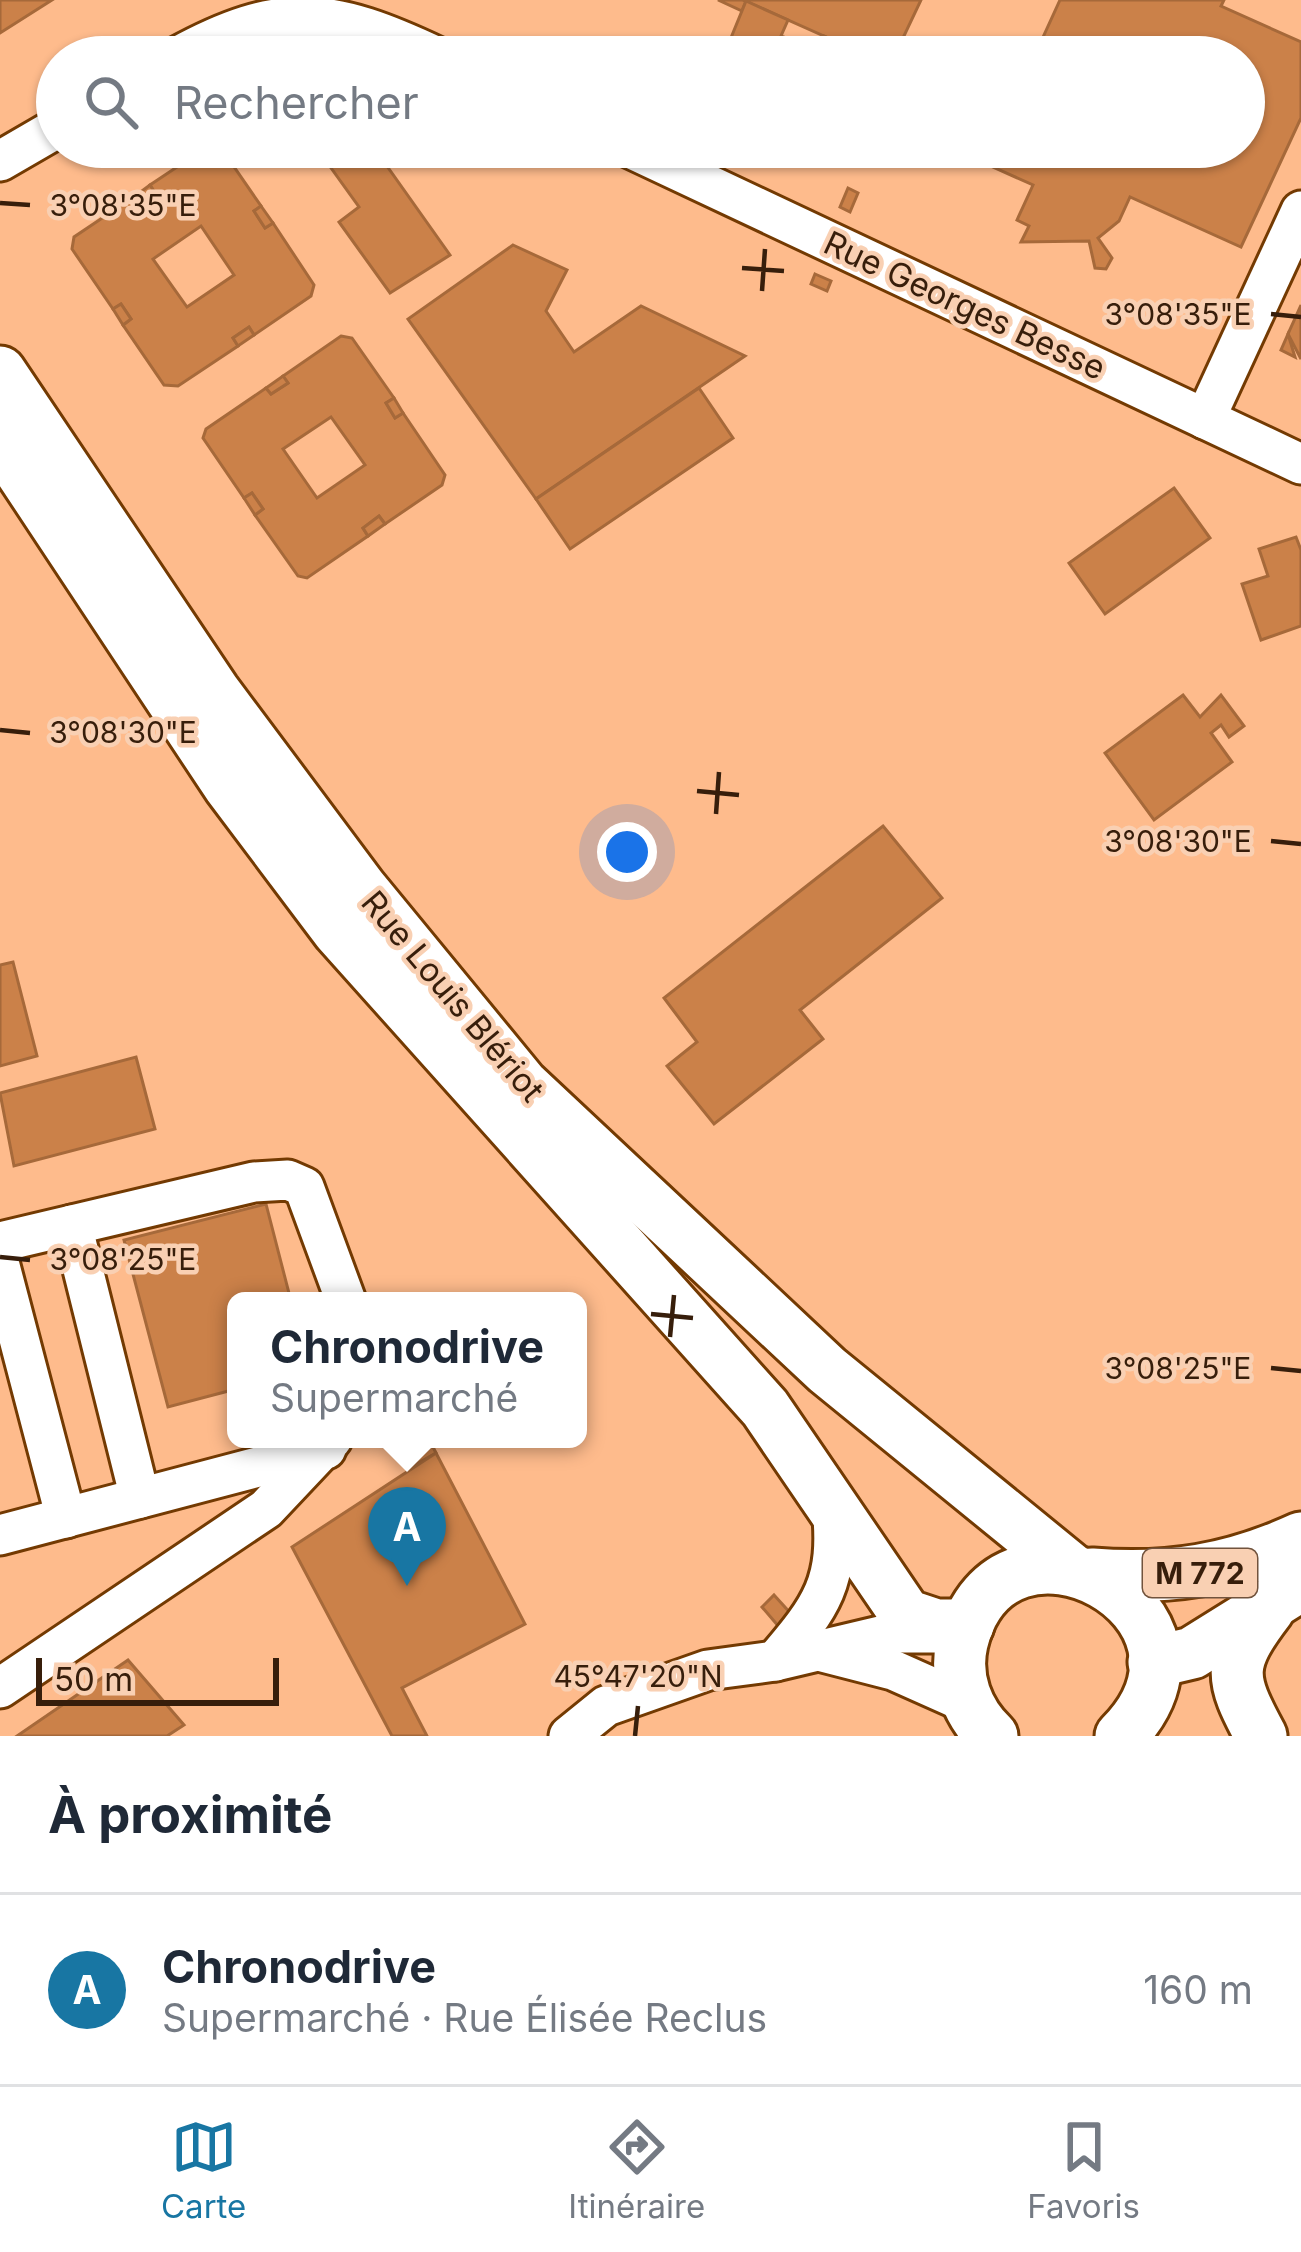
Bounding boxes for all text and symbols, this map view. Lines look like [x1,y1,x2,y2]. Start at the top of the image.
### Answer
search box [36,36,1265,168]
icon: search [78,69,144,135]
text: Rechercher [174,75,419,130]
text: 3°08'35"E [49,187,197,223]
street label: Rue Georges Besse [818,222,1112,388]
text: 3°08'35"E [1104,296,1252,332]
text: 3°08'30"E [49,714,197,750]
your location [597,822,657,882]
text: 3°08'30"E [1104,823,1252,859]
street label: Rue Louis Blériot [353,883,553,1109]
text: 3°08'25"E [50,1241,196,1277]
popup [227,1292,587,1448]
text: Chronodrive [270,1319,544,1374]
text: 3°08'25"E [1105,1350,1251,1386]
text: Supermarché [270,1374,518,1421]
pin: A [368,1487,446,1586]
road number: M 772 [1143,1549,1257,1597]
scale bar [36,1652,279,1705]
text: 45°47'20"N [553,1658,723,1694]
text: 50 m [54,1659,133,1699]
text: À proximité [48,1784,332,1845]
text: Chronodrive [162,1939,436,1994]
text: A [72,1966,102,2013]
text: 160 m [1143,1966,1253,2013]
text: Supermarché · Rue Élisée Reclus [162,1994,767,2041]
tab: Carte [161,2114,246,2226]
tab: Itinéraire [568,2114,705,2226]
tab: Favoris [1027,2114,1140,2226]

